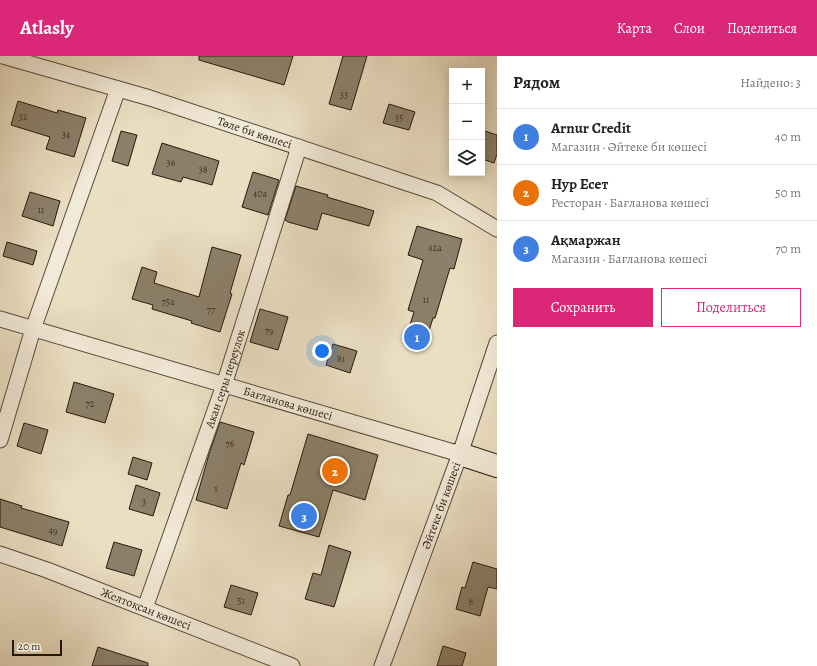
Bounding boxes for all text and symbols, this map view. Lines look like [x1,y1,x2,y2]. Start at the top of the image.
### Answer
text: Atlasly [20,15,74,41]
text: Карта [617,19,652,38]
text: Слои [674,19,705,38]
text: Поделиться [727,19,797,38]
map controls [449,68,485,176]
button: + [449,68,485,104]
text: Рядом [513,71,560,94]
text: Найдено: 3 [740,74,801,91]
house number: 33 [340,88,348,101]
button: − [449,104,485,140]
house number: 32 [19,110,28,123]
house number: 35 [395,111,403,124]
street label: Төле би көшесі [215,113,294,152]
text: Arnur Credit [551,118,631,138]
house number: 34 [62,128,71,141]
text: 1 [524,128,528,145]
text: 40 m [775,128,801,145]
text: Магазин · Әйтеке би көшесі [551,138,707,155]
button: layers [449,140,485,176]
house number: 36 [167,156,176,169]
house number: 38 [198,163,208,176]
text: Нур Есет [551,174,608,194]
text: 2 [523,184,529,201]
text: 50 m [775,184,801,201]
house number: 40а [253,187,268,200]
text: Ресторан · Бағланова көшесі [551,194,709,211]
house number: 11 [38,203,45,216]
text: Ақмаржан [551,230,621,250]
text: 3 [523,240,529,257]
text: 70 m [775,240,801,257]
house number: 42а [428,241,442,254]
text: Магазин · Бағланова көшесі [551,250,707,267]
button: Сохранить [513,288,653,327]
button: Поделиться [661,288,801,327]
house number: 11 [423,293,430,306]
house number: 75а [161,295,175,308]
house number: 77 [207,303,216,316]
pin: 1 [404,322,430,352]
house number: 79 [265,324,274,337]
street label: Акан серы переулок [201,327,249,431]
your location [312,341,332,361]
house number: 81 [337,352,346,365]
street label: Бағланова көшесі [241,383,334,424]
house number: 72 [86,397,95,410]
house number: 76 [226,437,235,450]
pin: 2 [322,456,348,486]
street label: Әйтеке би көшесі [418,460,464,551]
house number: 1 [214,482,218,495]
house number: 3 [142,495,146,508]
pin: 3 [291,501,317,531]
house number: 49 [48,524,58,537]
street label: Желтоқсан көшесі [99,584,193,634]
house number: 51 [237,594,245,607]
house number: 8 [469,595,474,608]
scale bar [12,638,62,657]
text: 20 m [18,639,40,654]

